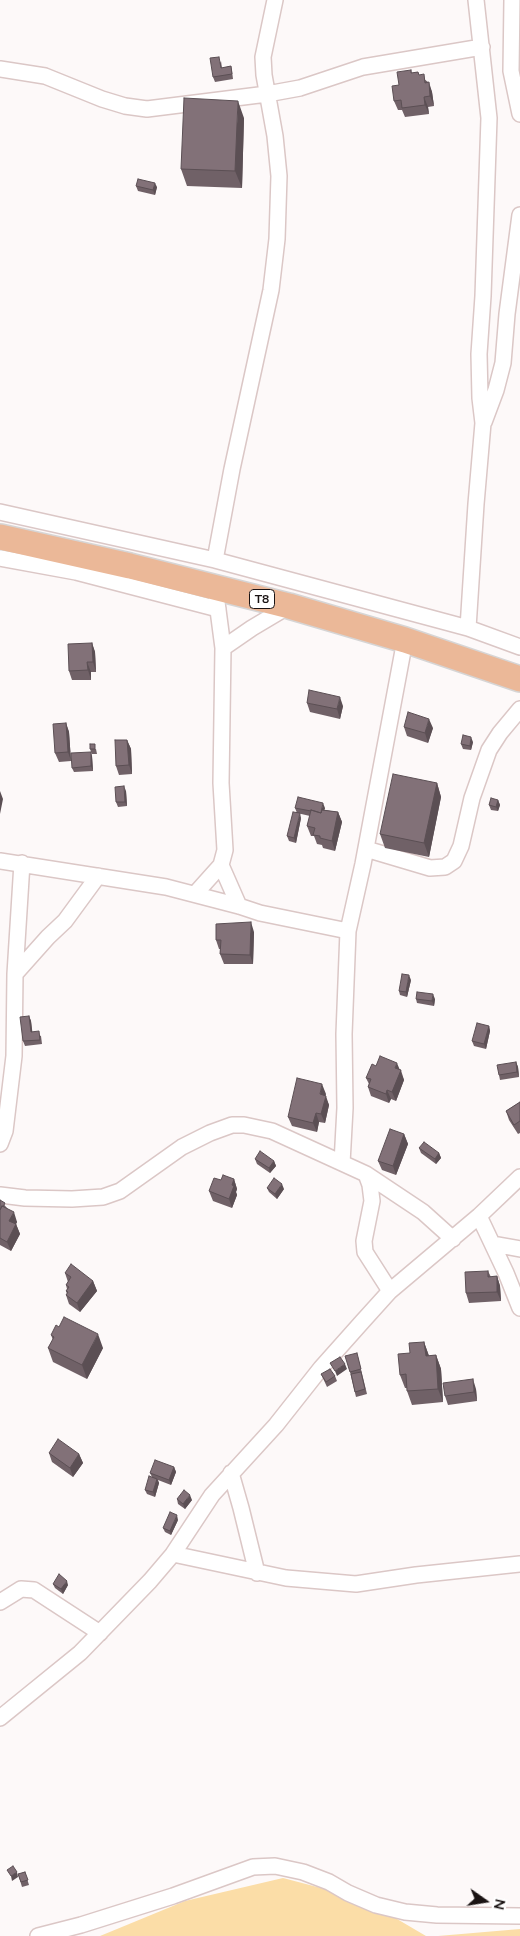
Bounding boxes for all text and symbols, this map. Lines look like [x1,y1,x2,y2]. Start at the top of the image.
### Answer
road number: T8 [250,590,274,608]
north arrow [460,1876,510,1926]
text: N [490,1897,510,1912]

